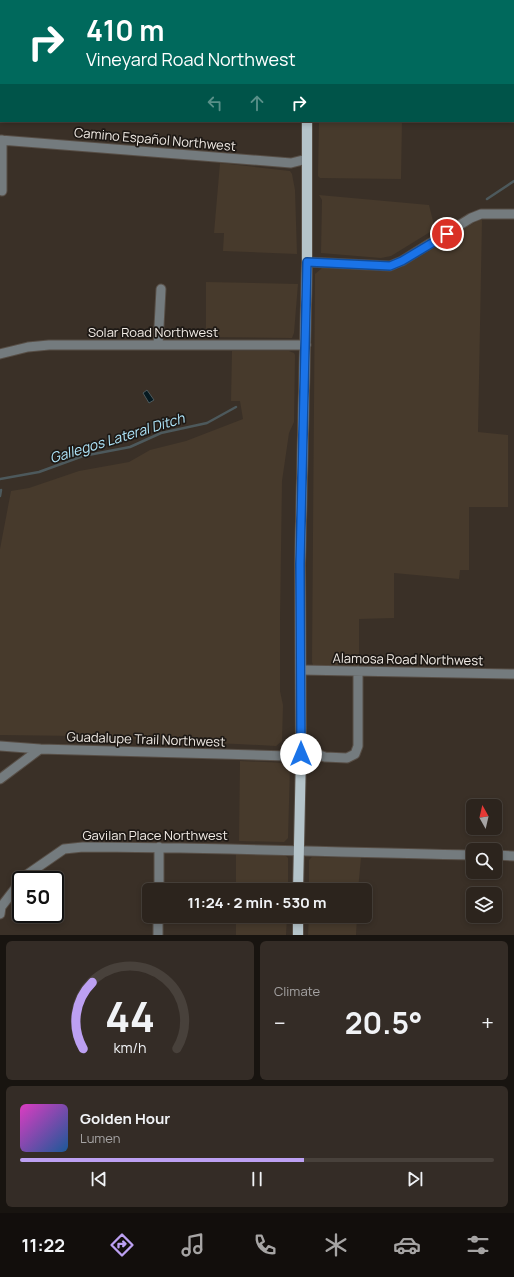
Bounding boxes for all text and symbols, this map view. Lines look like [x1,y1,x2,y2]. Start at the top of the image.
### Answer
text: 410 m [86,11,165,49]
icon: right [20,16,72,68]
text: Vineyard Road Northwest [86,47,296,71]
icon: left [204,92,226,114]
icon: ahead [246,92,268,114]
icon: right [288,92,310,114]
street label: Camino Español Northwest [73,123,237,155]
pin [430,217,464,251]
icon: arrive [436,223,458,245]
street label: Solar Road Northwest [88,323,218,341]
water label: Gallegos Lateral Ditch [47,408,187,467]
street label: Alamosa Road Northwest [332,649,484,669]
street label: Guadalupe Trail Northwest [66,727,226,751]
position arrow [280,733,322,775]
north arrow [466,799,502,835]
map controls [466,799,502,923]
street label: Gavilan Place Northwest [82,826,228,844]
button: search [466,843,502,879]
speed limit sign: 50 [12,871,64,923]
button: layers [466,887,502,923]
text: 11:24 · 2 min · 530 m [188,892,326,913]
text: Climate [274,982,320,1000]
text: 44 [105,987,155,1043]
text: 20.5° [345,1002,423,1043]
text: − [274,1008,286,1038]
text: + [481,1008,494,1038]
text: km/h [113,1037,147,1056]
text: Golden Hour [80,1108,170,1129]
text: Lumen [80,1129,120,1147]
icon: previous [88,1168,110,1190]
icon: pause [246,1168,268,1190]
icon: next [404,1168,426,1190]
icon: directions [108,1231,136,1259]
icon: music [179,1231,207,1259]
icon: phone [251,1231,279,1259]
icon: climate [322,1231,350,1259]
icon: car [393,1231,421,1259]
icon: filters [464,1231,492,1259]
text: 11:22 [22,1233,65,1257]

